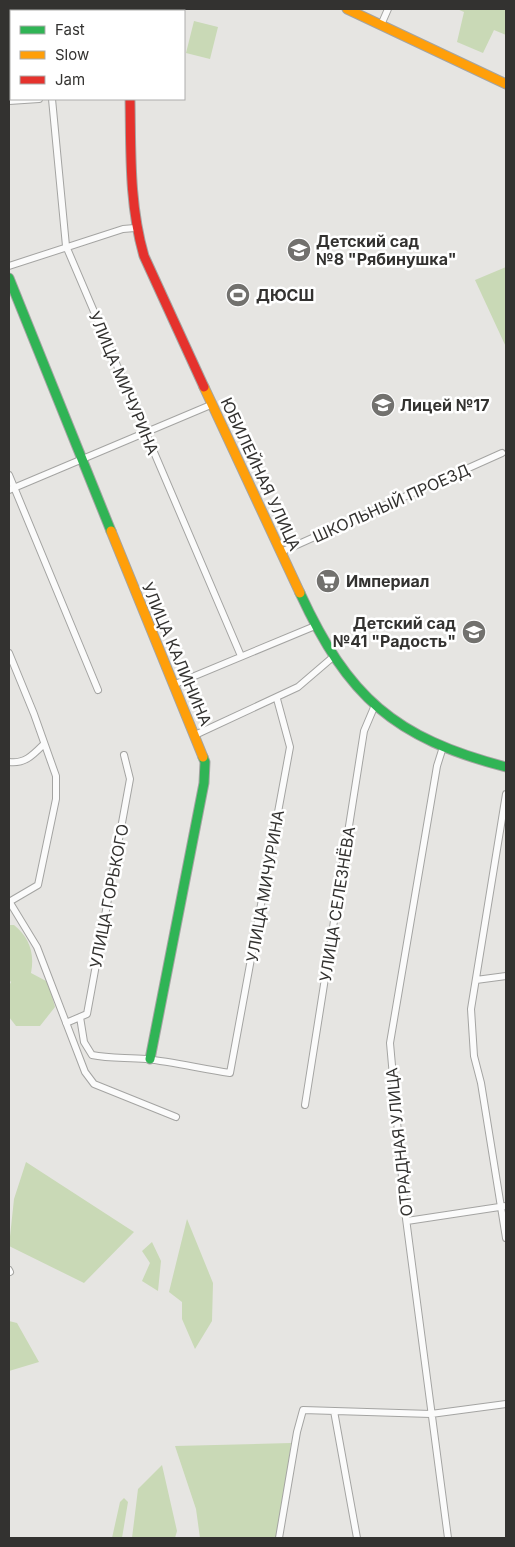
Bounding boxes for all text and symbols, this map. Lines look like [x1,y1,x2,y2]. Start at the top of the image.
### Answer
legend [10,10,185,100]
text: Fast [55,20,85,39]
text: Slow [55,45,89,64]
text: Jam [55,70,85,89]
place label: Детский сад №8 "Рябинушка" [316,231,456,269]
school or university icon: Детский сад №8 "Рябинушка" [286,237,312,263]
sports icon: ДЮСШ [225,282,251,308]
place label: ДЮСШ [256,285,314,305]
street label: УЛИЦА МИЧУРИНА [85,308,163,458]
school or university icon: Лицей №17 [370,392,396,418]
street label: ЮБИЛЕЙНАЯ УЛИЦА [217,394,305,554]
place label: Лицей №17 [400,395,490,415]
street label: ШКОЛЬНЫЙ ПРОЕЗД [309,459,473,547]
supermarket icon: Империал [315,568,341,594]
place label: Империал [346,571,430,591]
street label: УЛИЦА КАЛИНИНА [138,579,216,729]
place label: Детский сад №41 "Радость" [333,613,456,651]
school or university icon: Детский сад №41 "Радость" [461,619,487,645]
street label: УЛИЦА МИЧУРИНА [242,808,288,964]
street label: УЛИЦА ГОРЬКОГО [85,822,133,970]
street label: УЛИЦА СЕЛЕЗНЁВА [315,825,359,983]
street label: ОТРАДНАЯ УЛИЦА [381,1067,417,1217]

